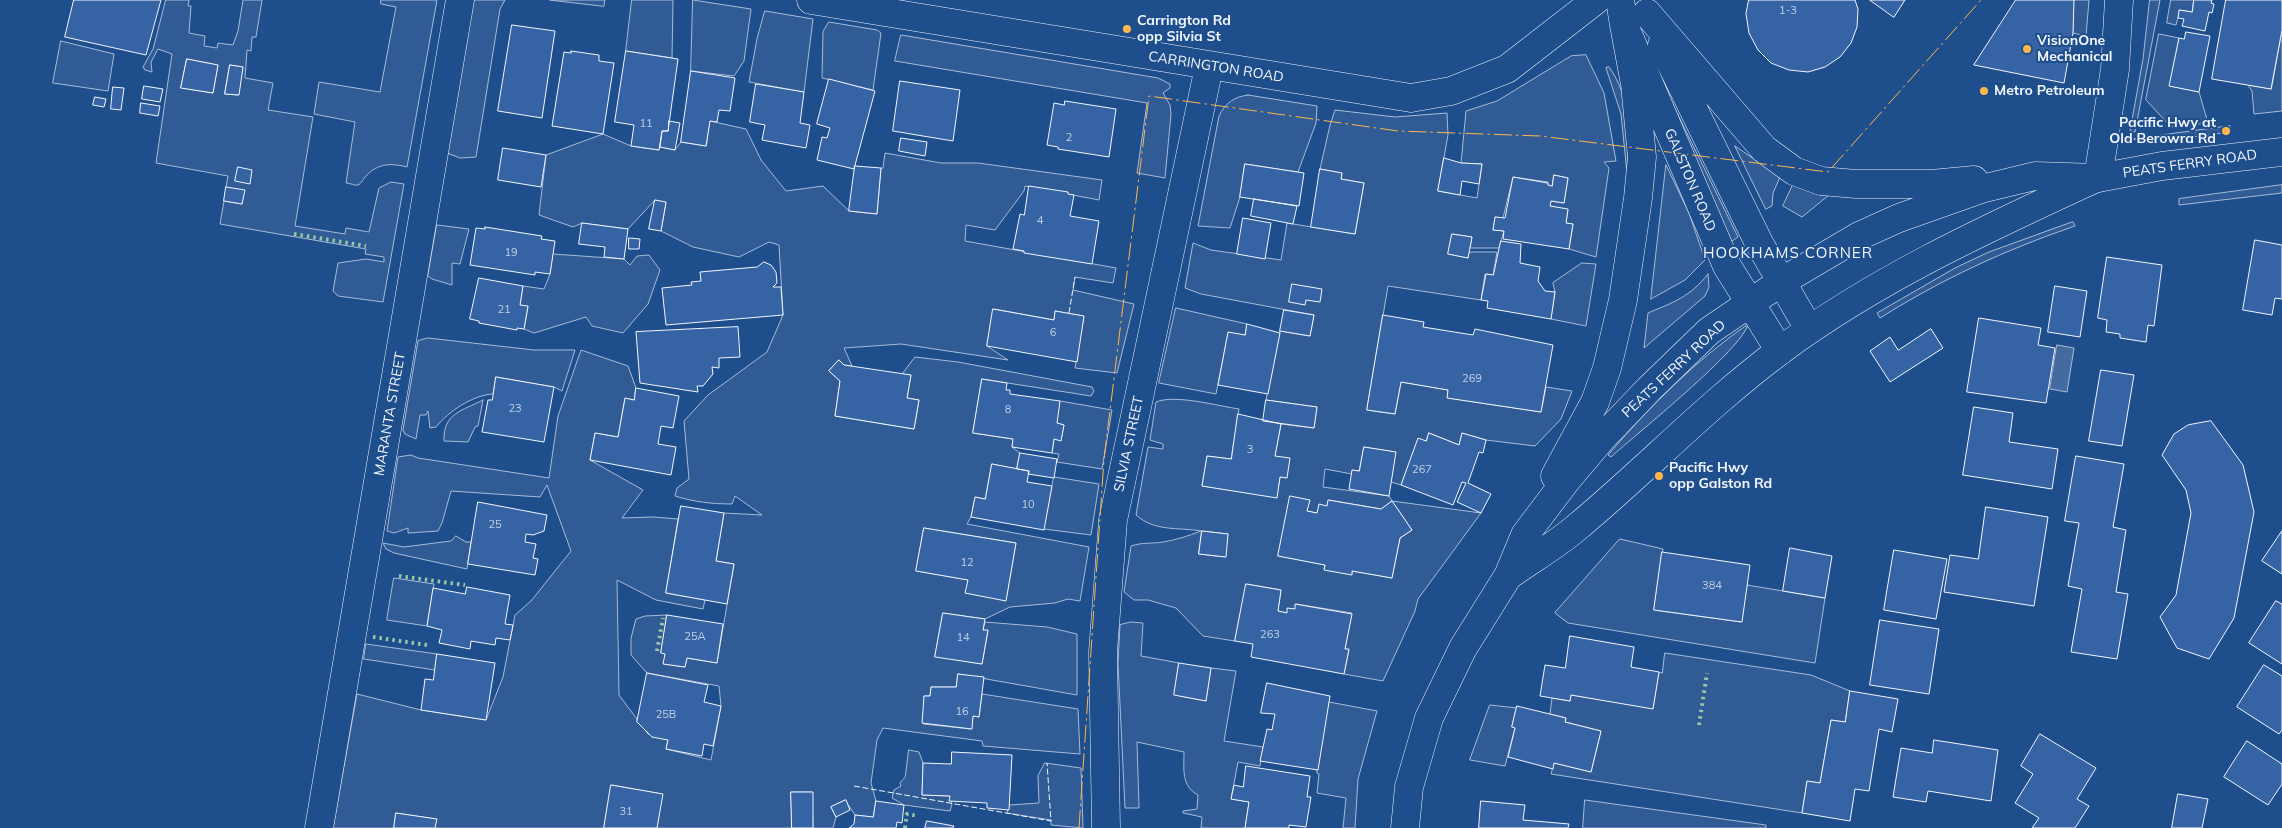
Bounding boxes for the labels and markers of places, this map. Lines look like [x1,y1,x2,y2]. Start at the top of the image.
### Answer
place label: Carrington Rd opp Silvia St [1137,13,1231,46]
marker: Carrington Rd opp Silvia St [1121,23,1133,35]
place label: VisionOne Mechanical [2037,33,2112,65]
marker: VisionOne Mechanical [2021,43,2033,55]
place label: Metro Petroleum [1994,83,2105,99]
marker: Metro Petroleum [1978,85,1990,97]
place label: Pacific Hwy at Old Berowra Rd [2109,115,2216,148]
marker: Pacific Hwy at Old Berowra Rd [2220,125,2232,137]
place label: Pacific Hwy opp Galston Rd [1669,460,1772,492]
marker: Pacific Hwy opp Galston Rd [1653,470,1665,482]

